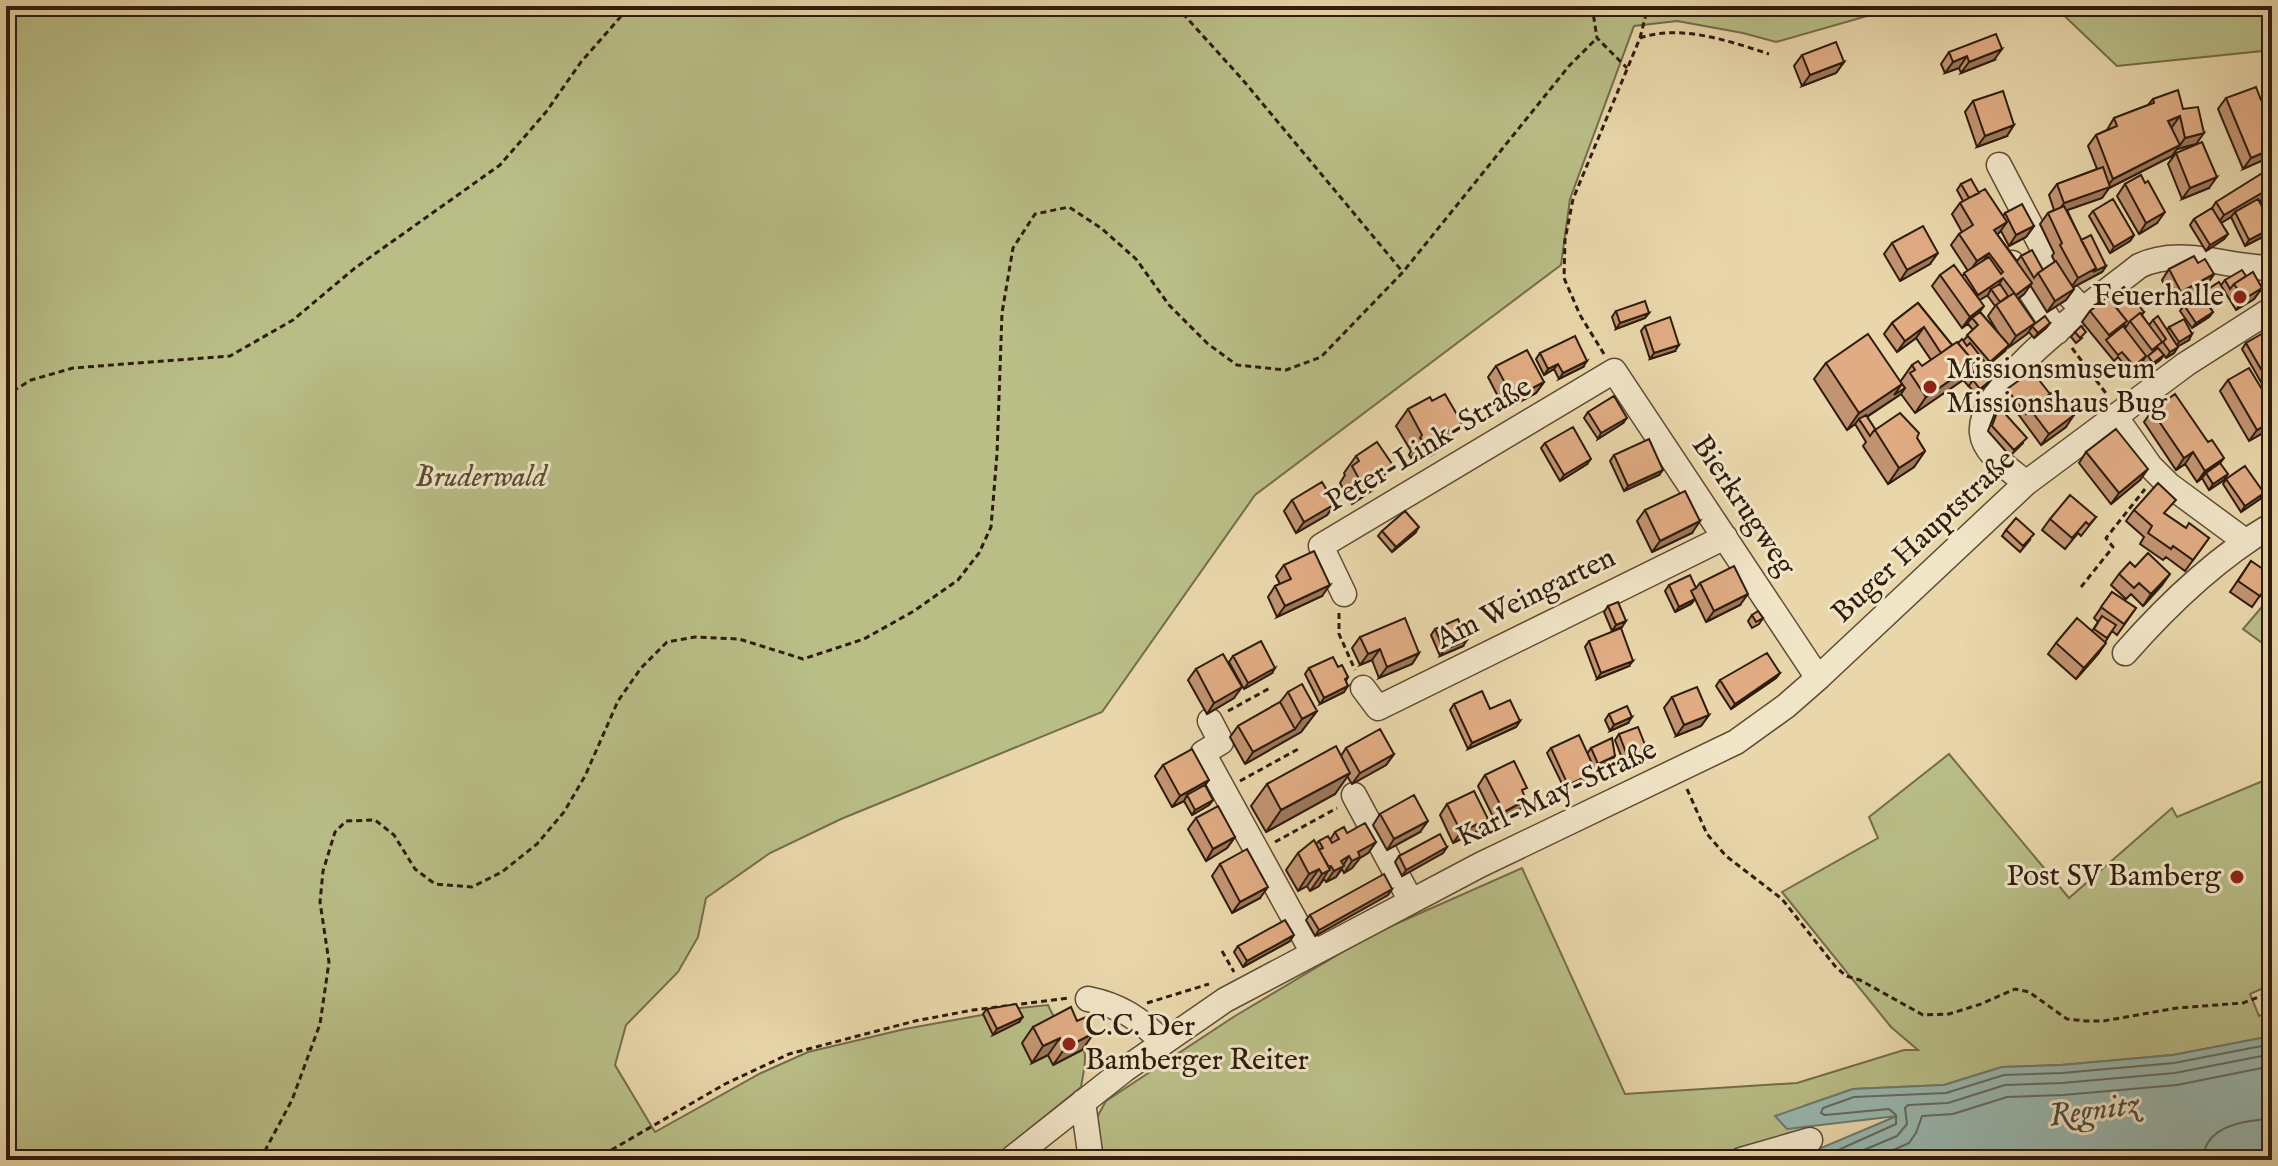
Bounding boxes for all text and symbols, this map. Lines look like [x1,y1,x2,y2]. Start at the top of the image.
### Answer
place label: Feuerhalle [2092,278,2224,316]
marker: Feuerhalle [2231,288,2249,306]
place label: Missionsmuseum Missionshaus Bug [1946,351,2168,423]
street label: Peter-Link-Straße [1319,368,1539,522]
marker: Missionsmuseum Missionshaus Bug [1921,378,1939,396]
street label: Bierkrugweg [1682,428,1804,584]
street label: Buger Hauptstraße [1824,442,2024,632]
park label: Bruderwald [415,459,549,497]
street label: Am Weingarten [1429,539,1622,659]
street label: Karl-May-Straße [1451,731,1663,857]
place label: Post SV Bamberg [2006,858,2222,896]
marker: Post SV Bamberg [2228,868,2246,886]
place label: C.C. Der Bamberger Reiter [1085,1008,1309,1080]
marker: C.C. Der Bamberger Reiter [1060,1035,1078,1053]
water label: Regnitz [2046,1084,2144,1138]

